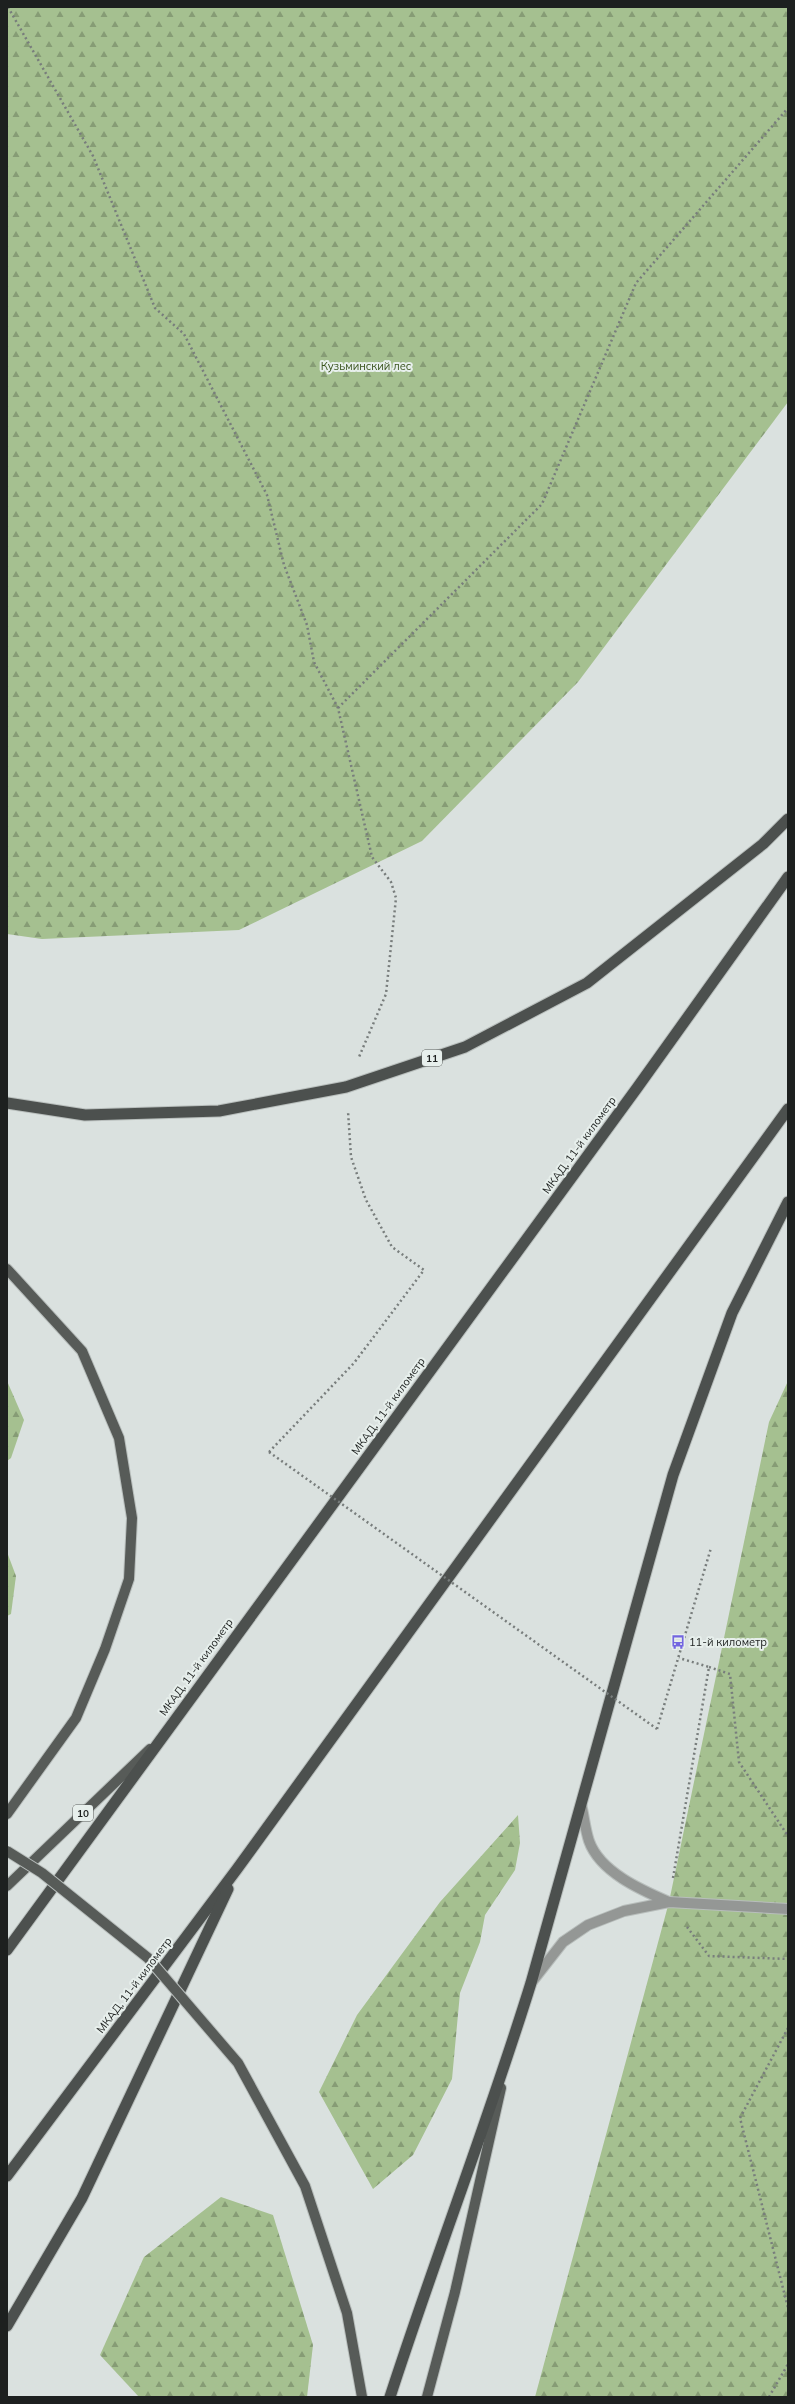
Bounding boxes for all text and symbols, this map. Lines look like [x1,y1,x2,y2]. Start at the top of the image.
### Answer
park label: Кузьминский лес [321,359,412,373]
road number: 11 [422,1050,442,1066]
street label: МКАД, 11-й километр [539,1093,619,1196]
street label: МКАД, 11-й километр [348,1354,428,1457]
street label: МКАД, 11-й километр [156,1615,236,1718]
bus stop icon: 11-й километр [670,1634,686,1650]
place label: 11-й километр [689,1635,767,1649]
road number: 10 [73,1805,93,1821]
street label: МКАД, 11-й километр [93,1934,175,2036]

